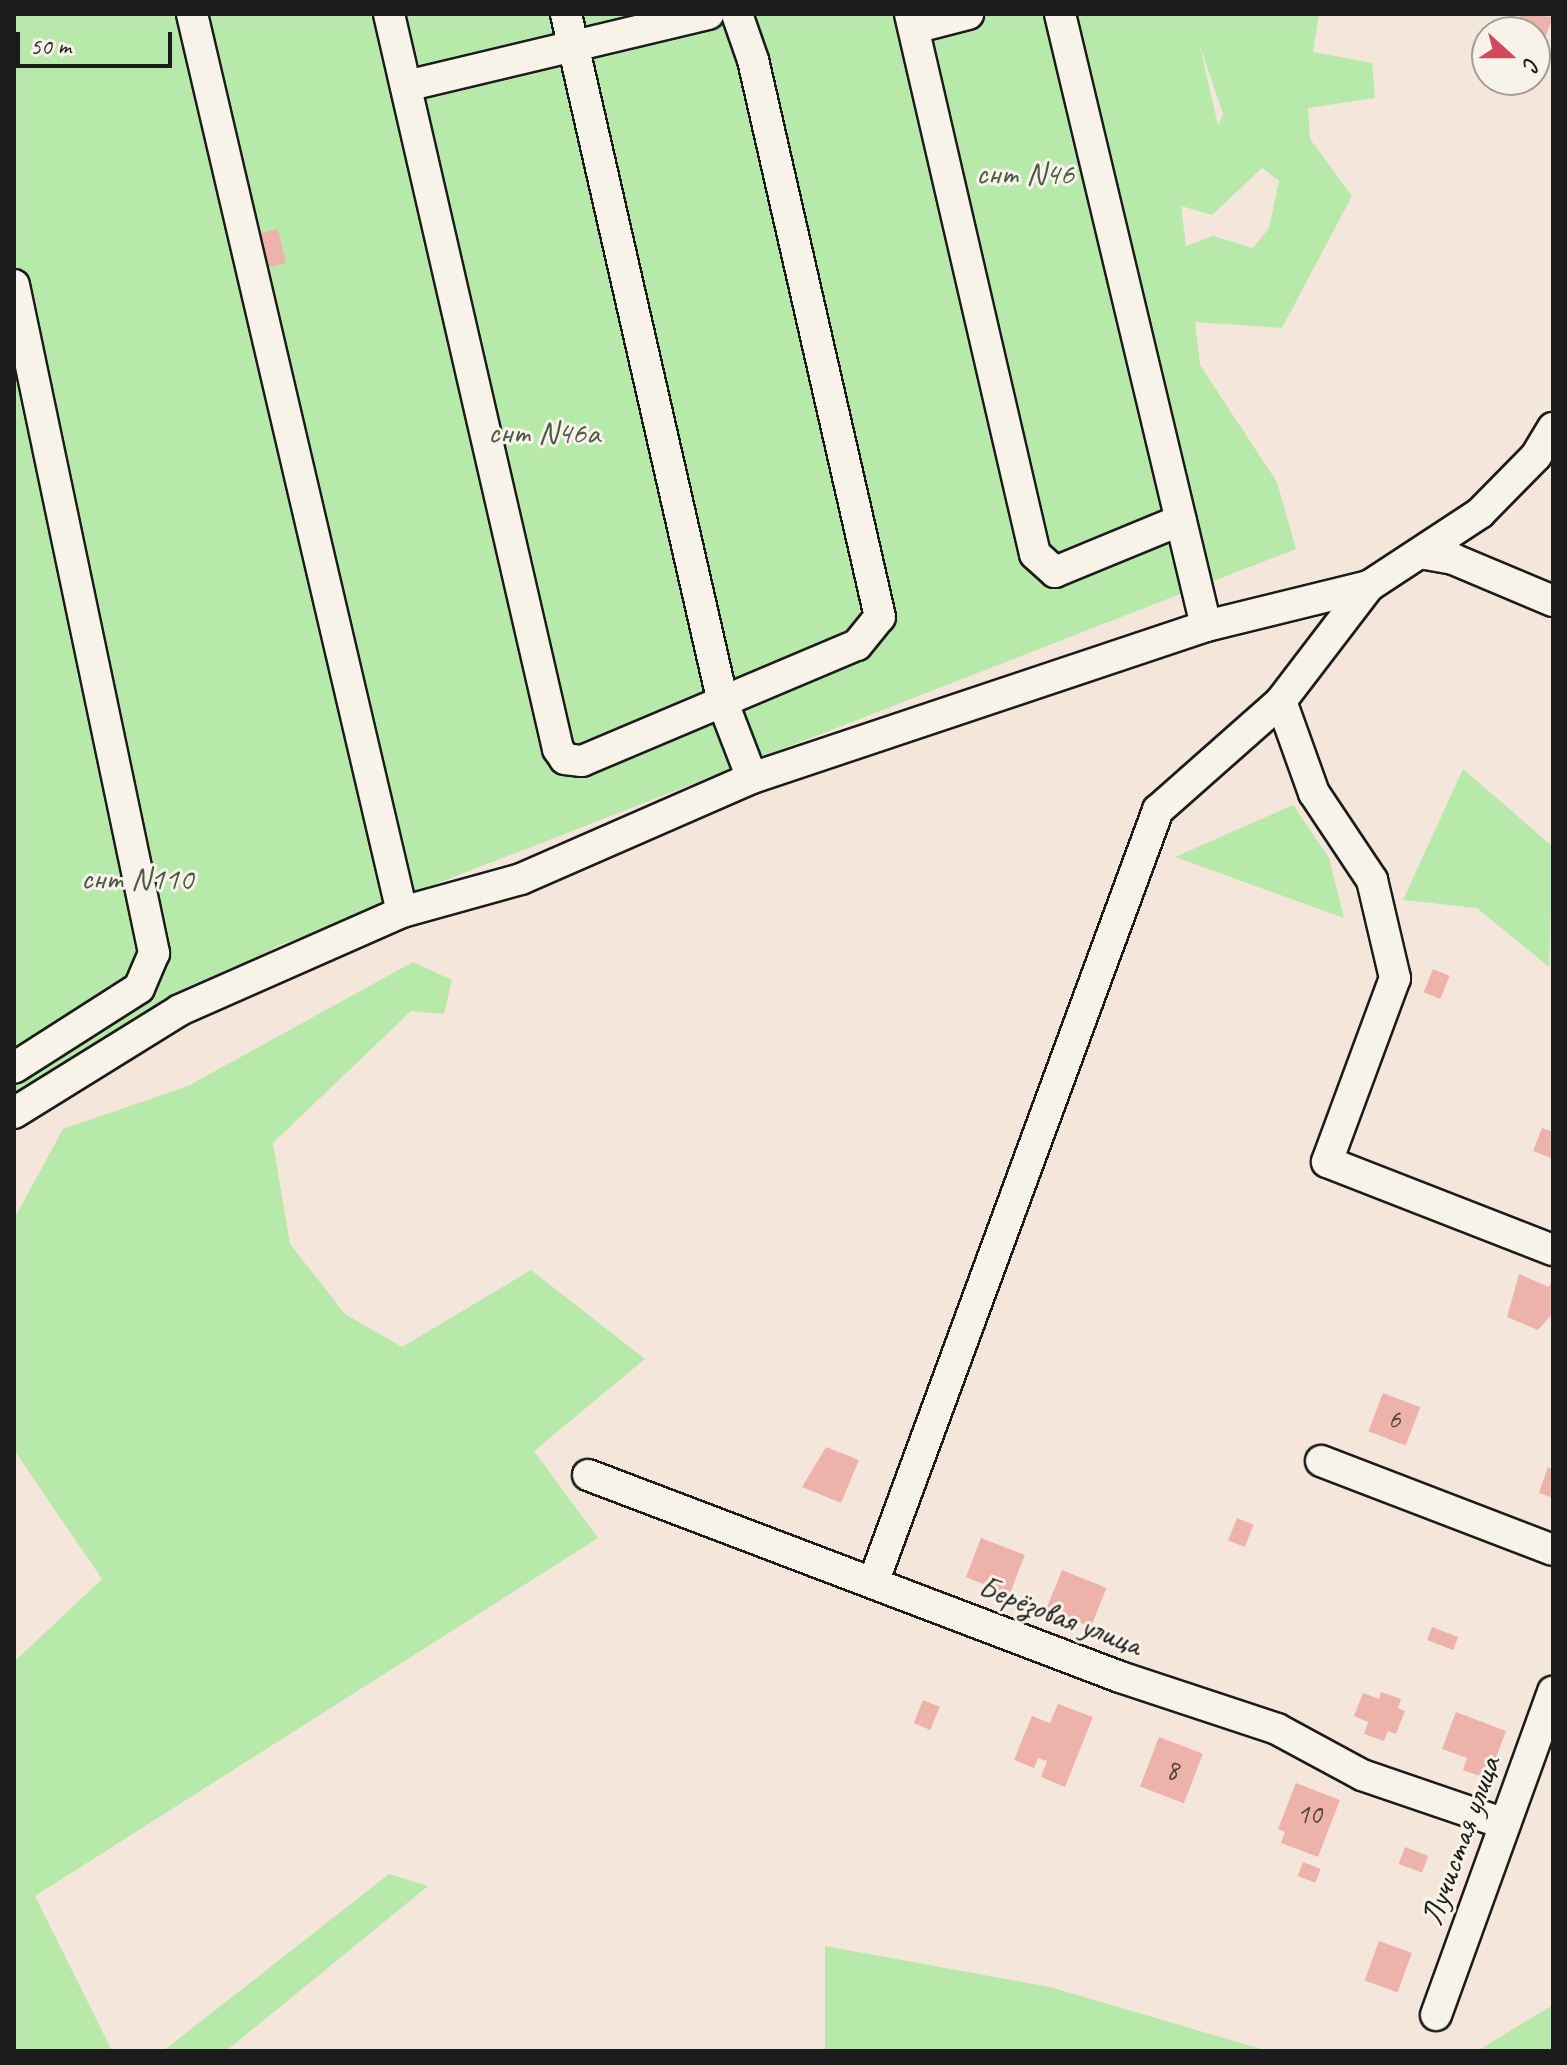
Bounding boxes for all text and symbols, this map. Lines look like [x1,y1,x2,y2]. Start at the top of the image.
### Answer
scale bar [20,16,176,66]
north arrow [1471,16,1551,96]
text: 50 m [30,31,71,61]
text: С [1517,54,1547,74]
park label: снт N46 [976,155,1074,193]
park label: снт N46а [488,414,600,452]
park label: снт N110 [81,860,193,898]
house number: 6 [1388,1402,1400,1436]
street label: Берёзовая улица [973,1567,1147,1665]
street label: Лучистая улица [1412,1751,1510,1931]
house number: 8 [1166,1753,1178,1787]
house number: 10 [1296,1797,1322,1831]

